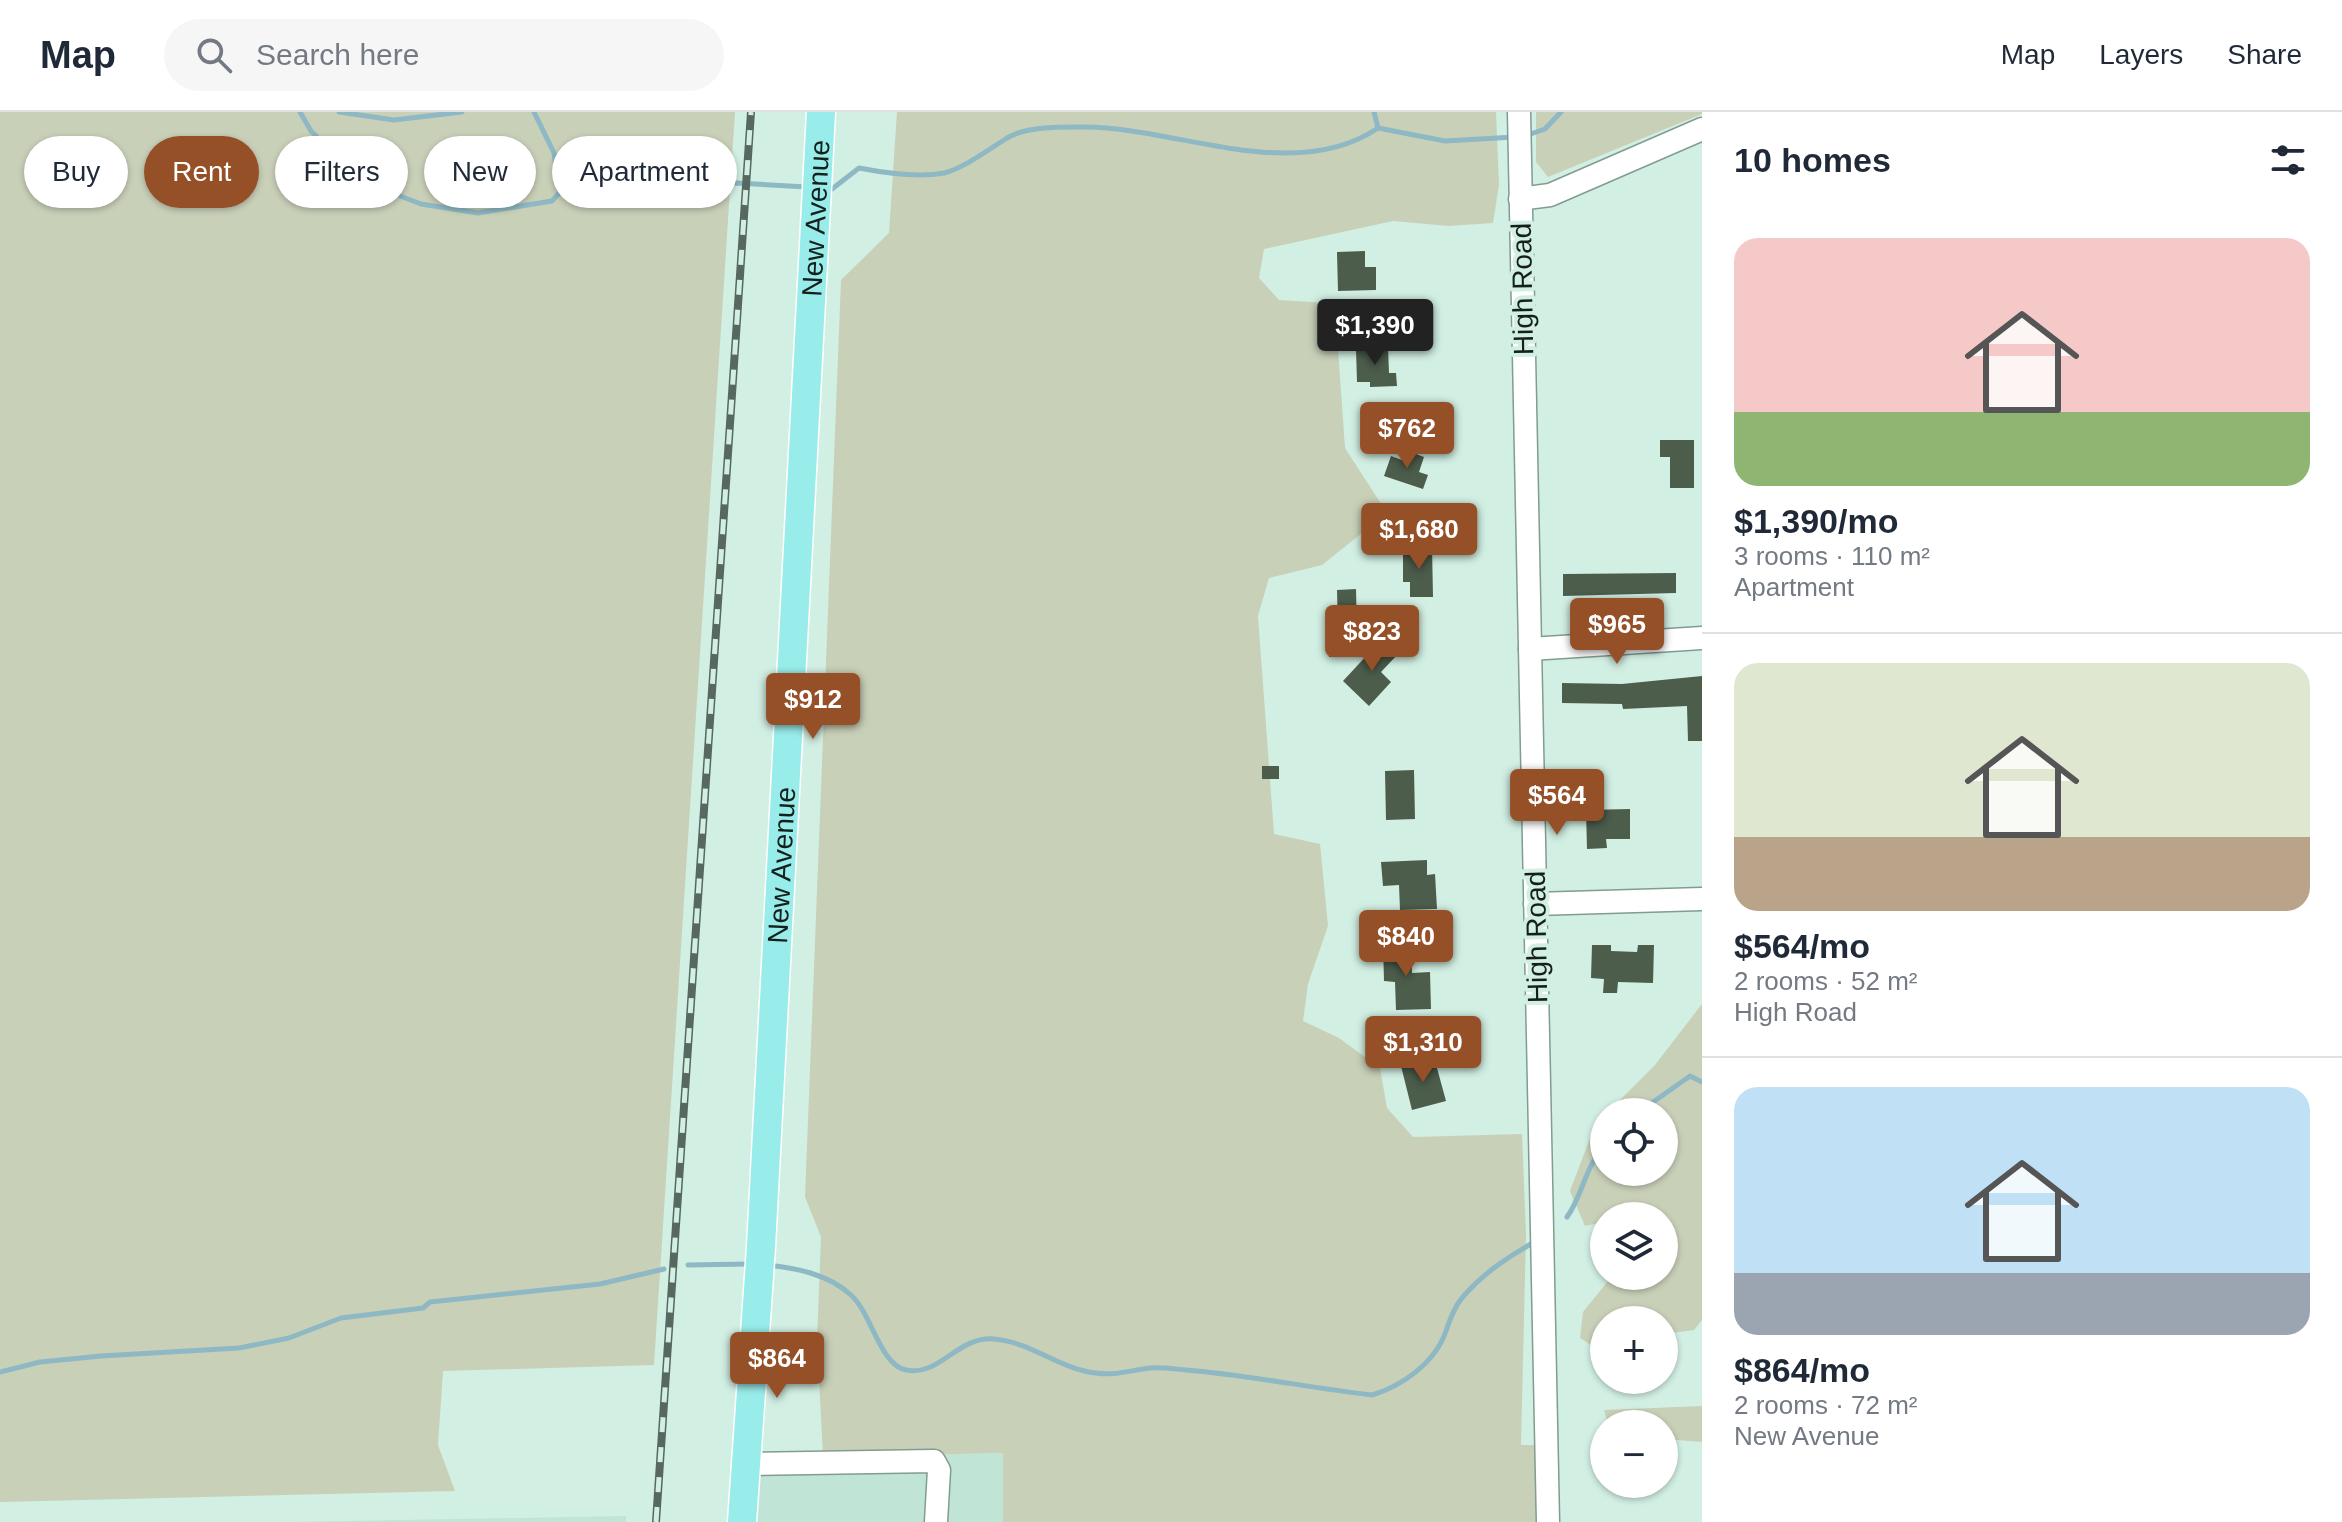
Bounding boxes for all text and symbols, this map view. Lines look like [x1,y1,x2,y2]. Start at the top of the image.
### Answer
search box [164,19,724,91]
icon: search [192,33,236,77]
text: Map [40,34,116,76]
text: Search here [256,38,419,71]
text: Map [2001,39,2055,70]
text: Layers [2099,39,2183,70]
text: Share [2227,39,2302,70]
chip: Buy [24,136,128,208]
chip: Rent [144,136,259,208]
chip: Filters [275,136,408,208]
chip: New [424,136,536,208]
chip: Apartment [552,136,737,208]
icon: filters [2266,138,2310,182]
street label: New Avenue [796,139,836,297]
text: 10 homes [1734,141,1891,179]
street label: High Road [1506,223,1539,355]
icon: home [1950,290,2094,434]
pin: $1,390 [1310,299,1440,367]
text: $1,390 [1335,310,1415,340]
pin: $762 [1360,402,1454,470]
text: $762 [1378,413,1436,443]
text: $1,390/mo [1734,502,1898,540]
pin: $1,680 [1354,503,1484,571]
text: $1,680 [1379,514,1459,544]
text: 3 rooms · 110 m² [1734,541,1930,571]
text: Apartment [1734,572,1854,602]
pin: $965 [1570,598,1664,666]
pin: $823 [1325,605,1419,673]
text: $965 [1588,609,1646,639]
text: $823 [1343,616,1401,646]
pin: $912 [766,673,860,741]
text: $912 [784,684,842,714]
icon: home [1950,715,2094,859]
pin: $564 [1510,769,1604,837]
text: $564 [1528,780,1586,810]
street label: New Avenue [762,786,801,944]
street label: High Road [1520,871,1553,1003]
pin: $840 [1359,910,1453,978]
text: $840 [1377,921,1435,951]
text: $564/mo [1734,927,1870,965]
text: 2 rooms · 52 m² [1734,966,1918,996]
text: High Road [1734,997,1857,1027]
pin: $1,310 [1358,1016,1488,1084]
text: $1,310 [1383,1027,1463,1057]
map controls [1590,1098,1678,1498]
button: locate [1590,1098,1678,1186]
icon: home [1950,1139,2094,1283]
button: layers [1590,1202,1678,1290]
button: + [1590,1306,1678,1394]
pin: $864 [730,1332,824,1400]
text: $864 [748,1343,806,1373]
text: $864/mo [1734,1351,1870,1389]
text: 2 rooms · 72 m² [1734,1390,1918,1420]
button: − [1590,1410,1678,1498]
text: New Avenue [1734,1421,1880,1451]

